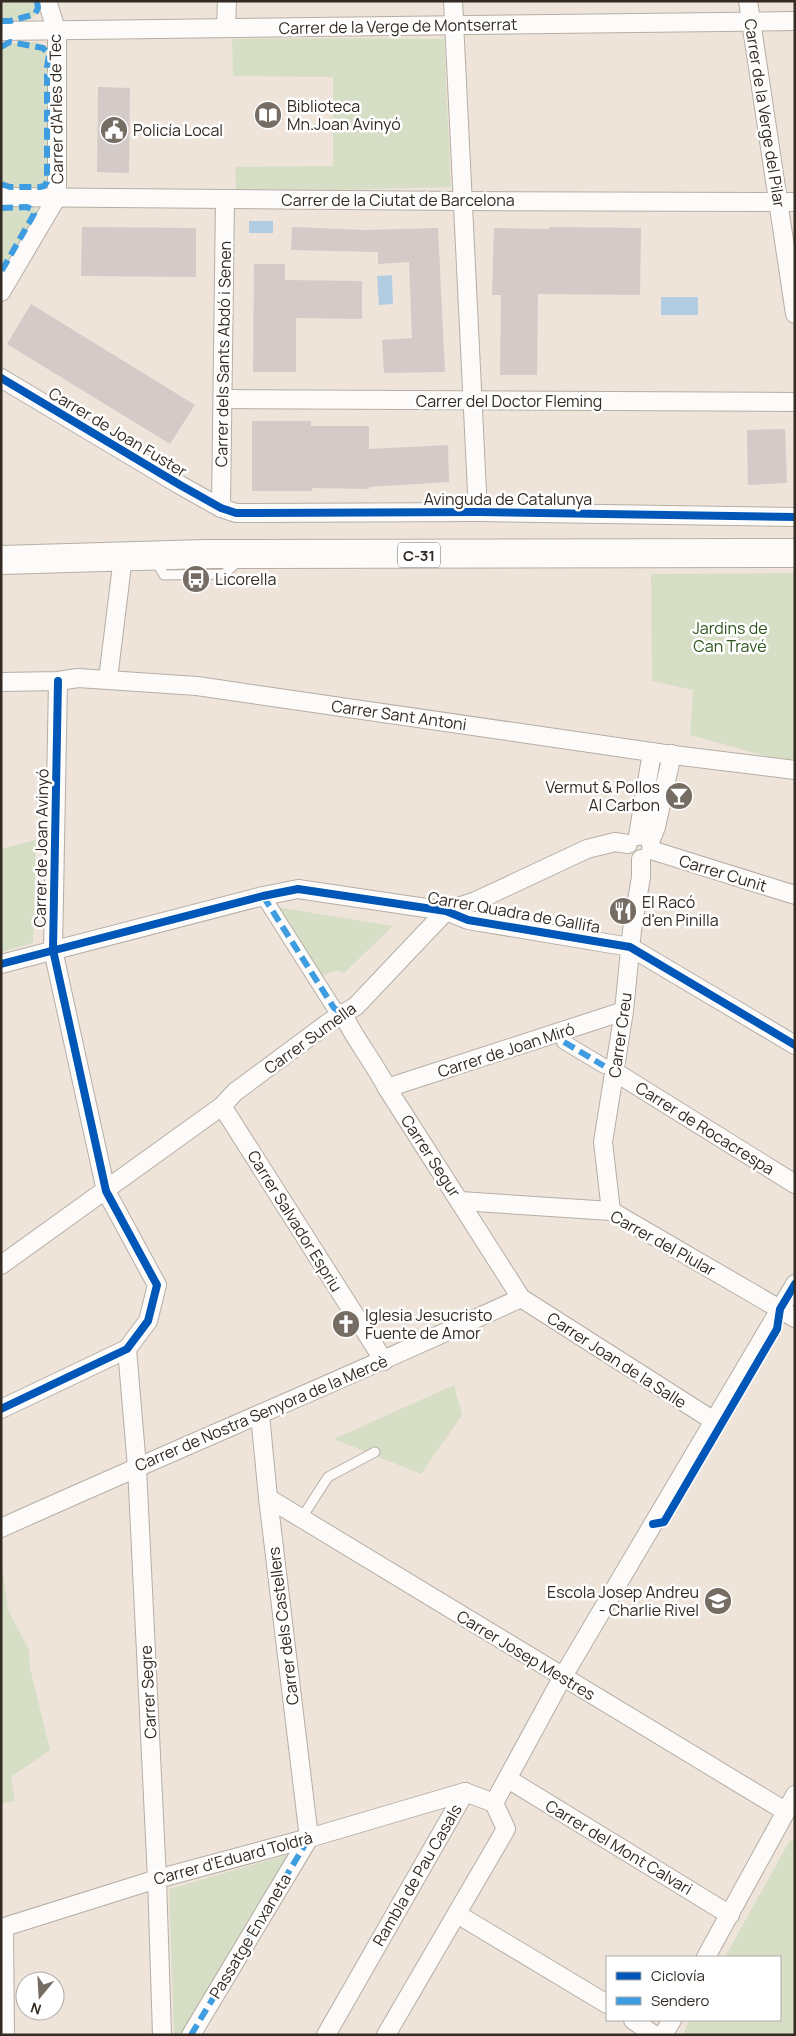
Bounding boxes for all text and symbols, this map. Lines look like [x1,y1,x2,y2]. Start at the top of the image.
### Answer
street label: Carrer de la Verge de Montserrat [279,13,517,39]
street label: Carrer de la Verge del Pilar [739,17,791,209]
street label: Carrer d'Arles de Tec [44,34,68,184]
place label: Biblioteca Mn.Joan Avinyó [287,95,401,135]
library icon: Biblioteca Mn.Joan Avinyó [253,100,283,130]
public building icon: Policía Local [99,115,129,145]
place label: Policía Local [133,119,223,141]
street label: Carrer de la Ciutat de Barcelona [281,189,515,211]
street label: Carrer dels Sants Abdó i Senen [210,241,236,467]
street label: Carrer de Joan Fuster [45,382,191,482]
street label: Carrer del Doctor Fleming [416,390,602,412]
street label: Avinguda de Catalunya [424,488,592,510]
road number: C-31 [398,542,440,568]
bus stop icon: Licorella [181,564,211,594]
place label: Licorella [215,568,276,590]
park label: Jardins de Can Travé [692,617,768,657]
street label: Carrer Sant Antoni [330,695,468,735]
street label: Carrer de Joan Avinyó [29,768,53,928]
place label: Vermut & Pollos Al Carbon [546,776,660,816]
bar icon: Vermut & Pollos Al Carbon [664,781,694,811]
street label: Carrer Cunit [676,849,770,897]
street label: Carrer Quadra de Gallifa [426,886,602,938]
place label: El Racó d'en Pinilla [642,891,719,931]
restaurant icon: El Racó d'en Pinilla [608,896,638,926]
street label: Carrer Creu [603,991,637,1079]
street label: Carrer Sumella [260,997,360,1079]
street label: Carrer de Joan Miró [435,1017,577,1083]
street label: Carrer de Rocacrespa [631,1076,779,1180]
street label: Carrer Segur [396,1111,466,1202]
street label: Carrer Salvador Espriu [242,1146,348,1296]
street label: Carrer del Piular [606,1205,720,1281]
place label: Iglesia Jesucristo Fuente de Amor [365,1304,493,1344]
street label: Carrer Joan de la Salle [543,1307,691,1413]
church icon: Iglesia Jesucristo Fuente de Amor [331,1309,361,1339]
street label: Carrer de Nostra Senyora de la Mercè [131,1350,391,1476]
street label: Carrer dels Castellers [262,1546,304,1706]
place label: Escola Josep Andreu - Charlie Rivel [547,1581,699,1621]
school or university icon: Escola Josep Andreu - Charlie Rivel [703,1586,733,1616]
street label: Carrer Josep Mestres [453,1605,599,1705]
street label: Carrer Segre [135,1645,161,1739]
street label: Carrer del Mont Calvari [541,1794,697,1900]
street label: Rambla de Pau Casals [367,1800,467,1950]
street label: Carrer d'Eduard Toldrà [151,1826,315,1890]
street label: Passatge Enxaneta [204,1869,296,2003]
legend [606,1956,781,2021]
text: Ciclovía [651,1965,705,1986]
north arrow [15,1971,65,2021]
text: Sendero [651,1990,710,2011]
text: N [28,1998,44,2019]

